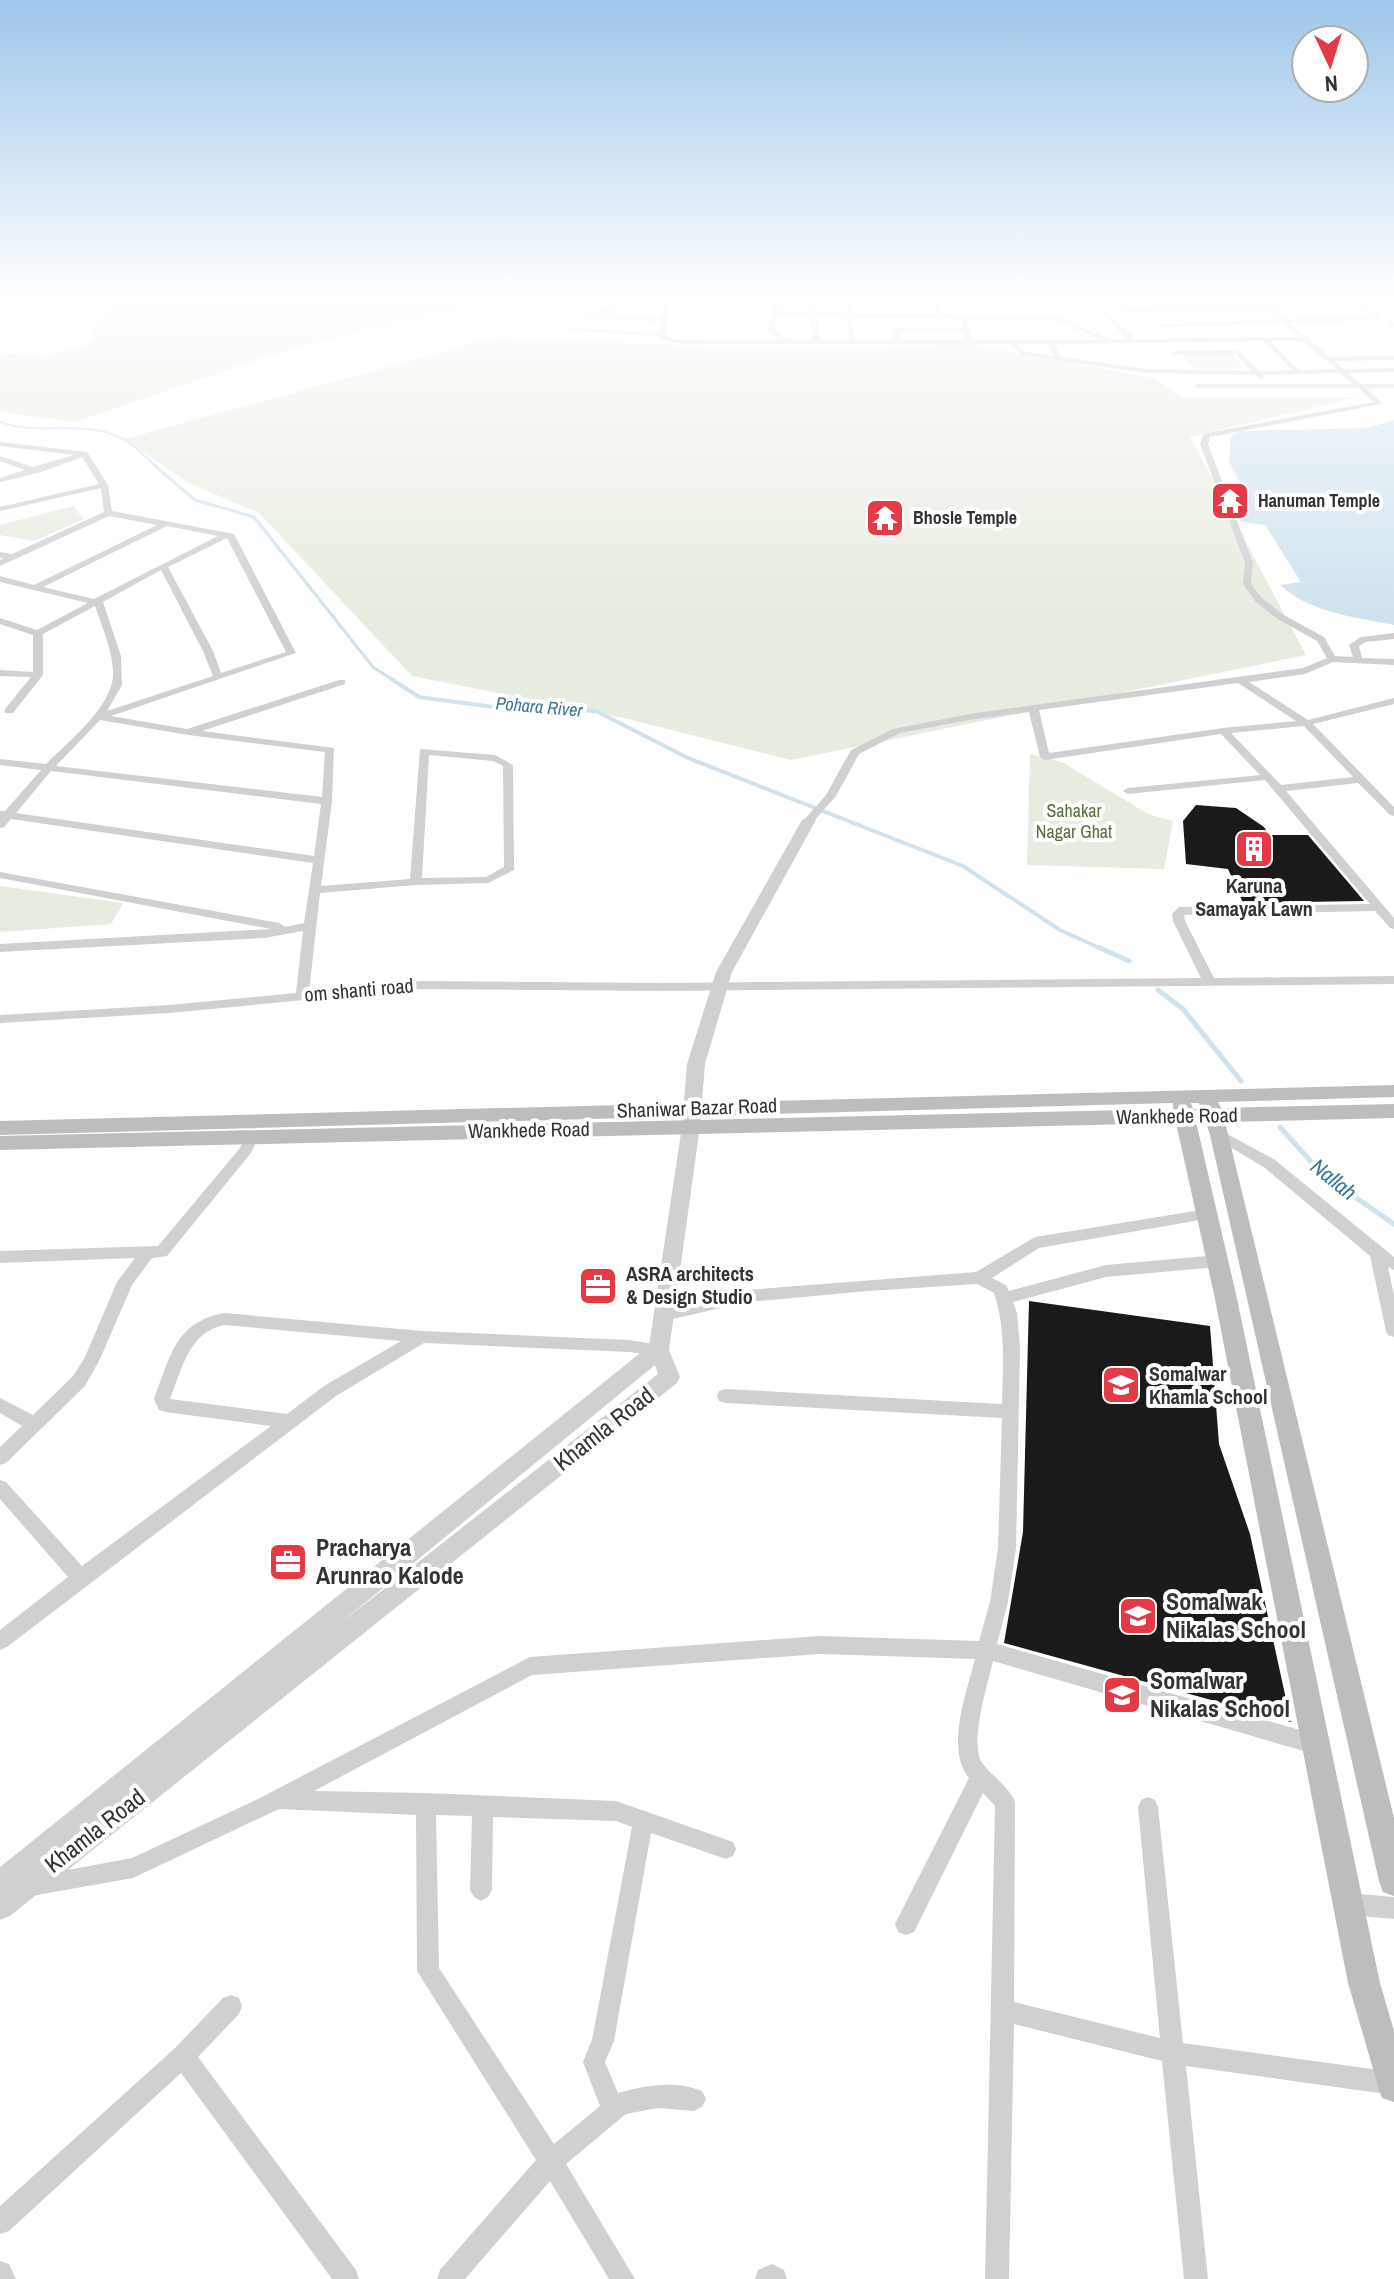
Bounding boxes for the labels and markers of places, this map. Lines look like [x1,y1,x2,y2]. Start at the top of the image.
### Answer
temple icon: Hanuman Temple [1209,480,1251,522]
place label: Hanuman Temple [1258,488,1380,513]
temple icon: Bhosle Temple [864,497,906,539]
place label: Bhosle Temple [913,505,1017,530]
building icon: Karuna Samayak Lawn [1233,828,1275,870]
place label: Karuna Samayak Lawn [1195,872,1313,922]
place label: ASRA architects & Design Studio [626,1260,754,1310]
office icon: ASRA architects & Design Studio [577,1265,619,1307]
place label: Somalwar Khamla School [1149,1360,1267,1410]
school or university icon: Somalwar Khamla School [1100,1364,1142,1406]
place label: Pracharya Arunrao Kalode [316,1531,464,1591]
office icon: Pracharya Arunrao Kalode [267,1541,309,1583]
place label: Somalwak Nikalas School [1166,1585,1306,1645]
school or university icon: Somalwak Nikalas School [1117,1595,1159,1637]
place label: Somalwar Nikalas School [1150,1664,1290,1724]
school or university icon: Somalwar Nikalas School [1101,1674,1143,1716]

